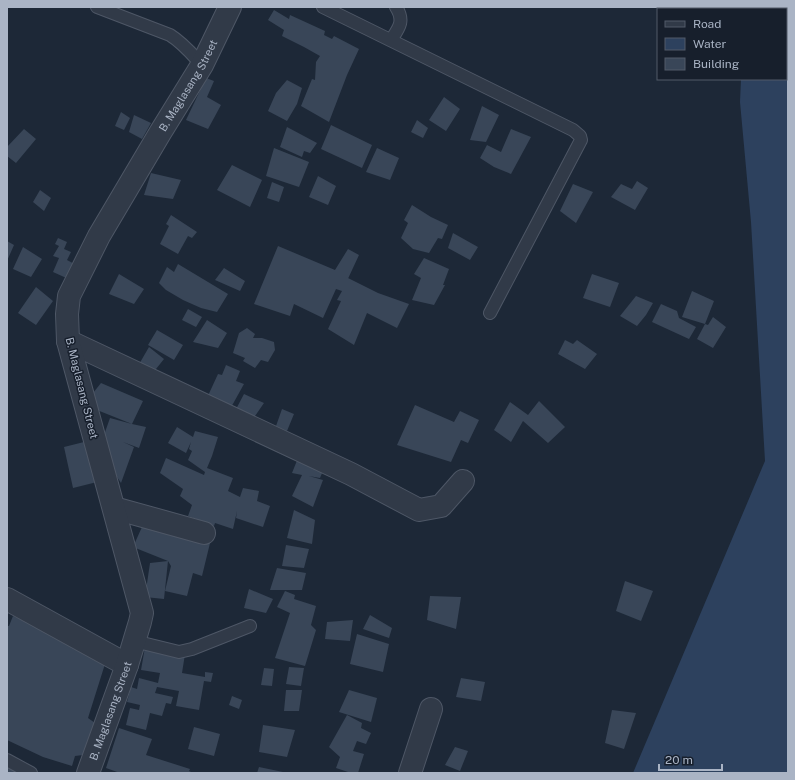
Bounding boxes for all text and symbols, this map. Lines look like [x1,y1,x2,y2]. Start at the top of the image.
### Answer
legend [657,8,787,80]
text: Road [693,17,721,31]
text: Water [693,37,727,51]
street label: B. Maglasang Street [157,38,219,134]
text: Building [693,57,739,71]
street label: B. Maglasang Street [64,336,100,440]
street label: B. Maglasang Street [87,660,134,762]
scale bar [659,746,722,772]
text: 20 m [665,753,693,767]

